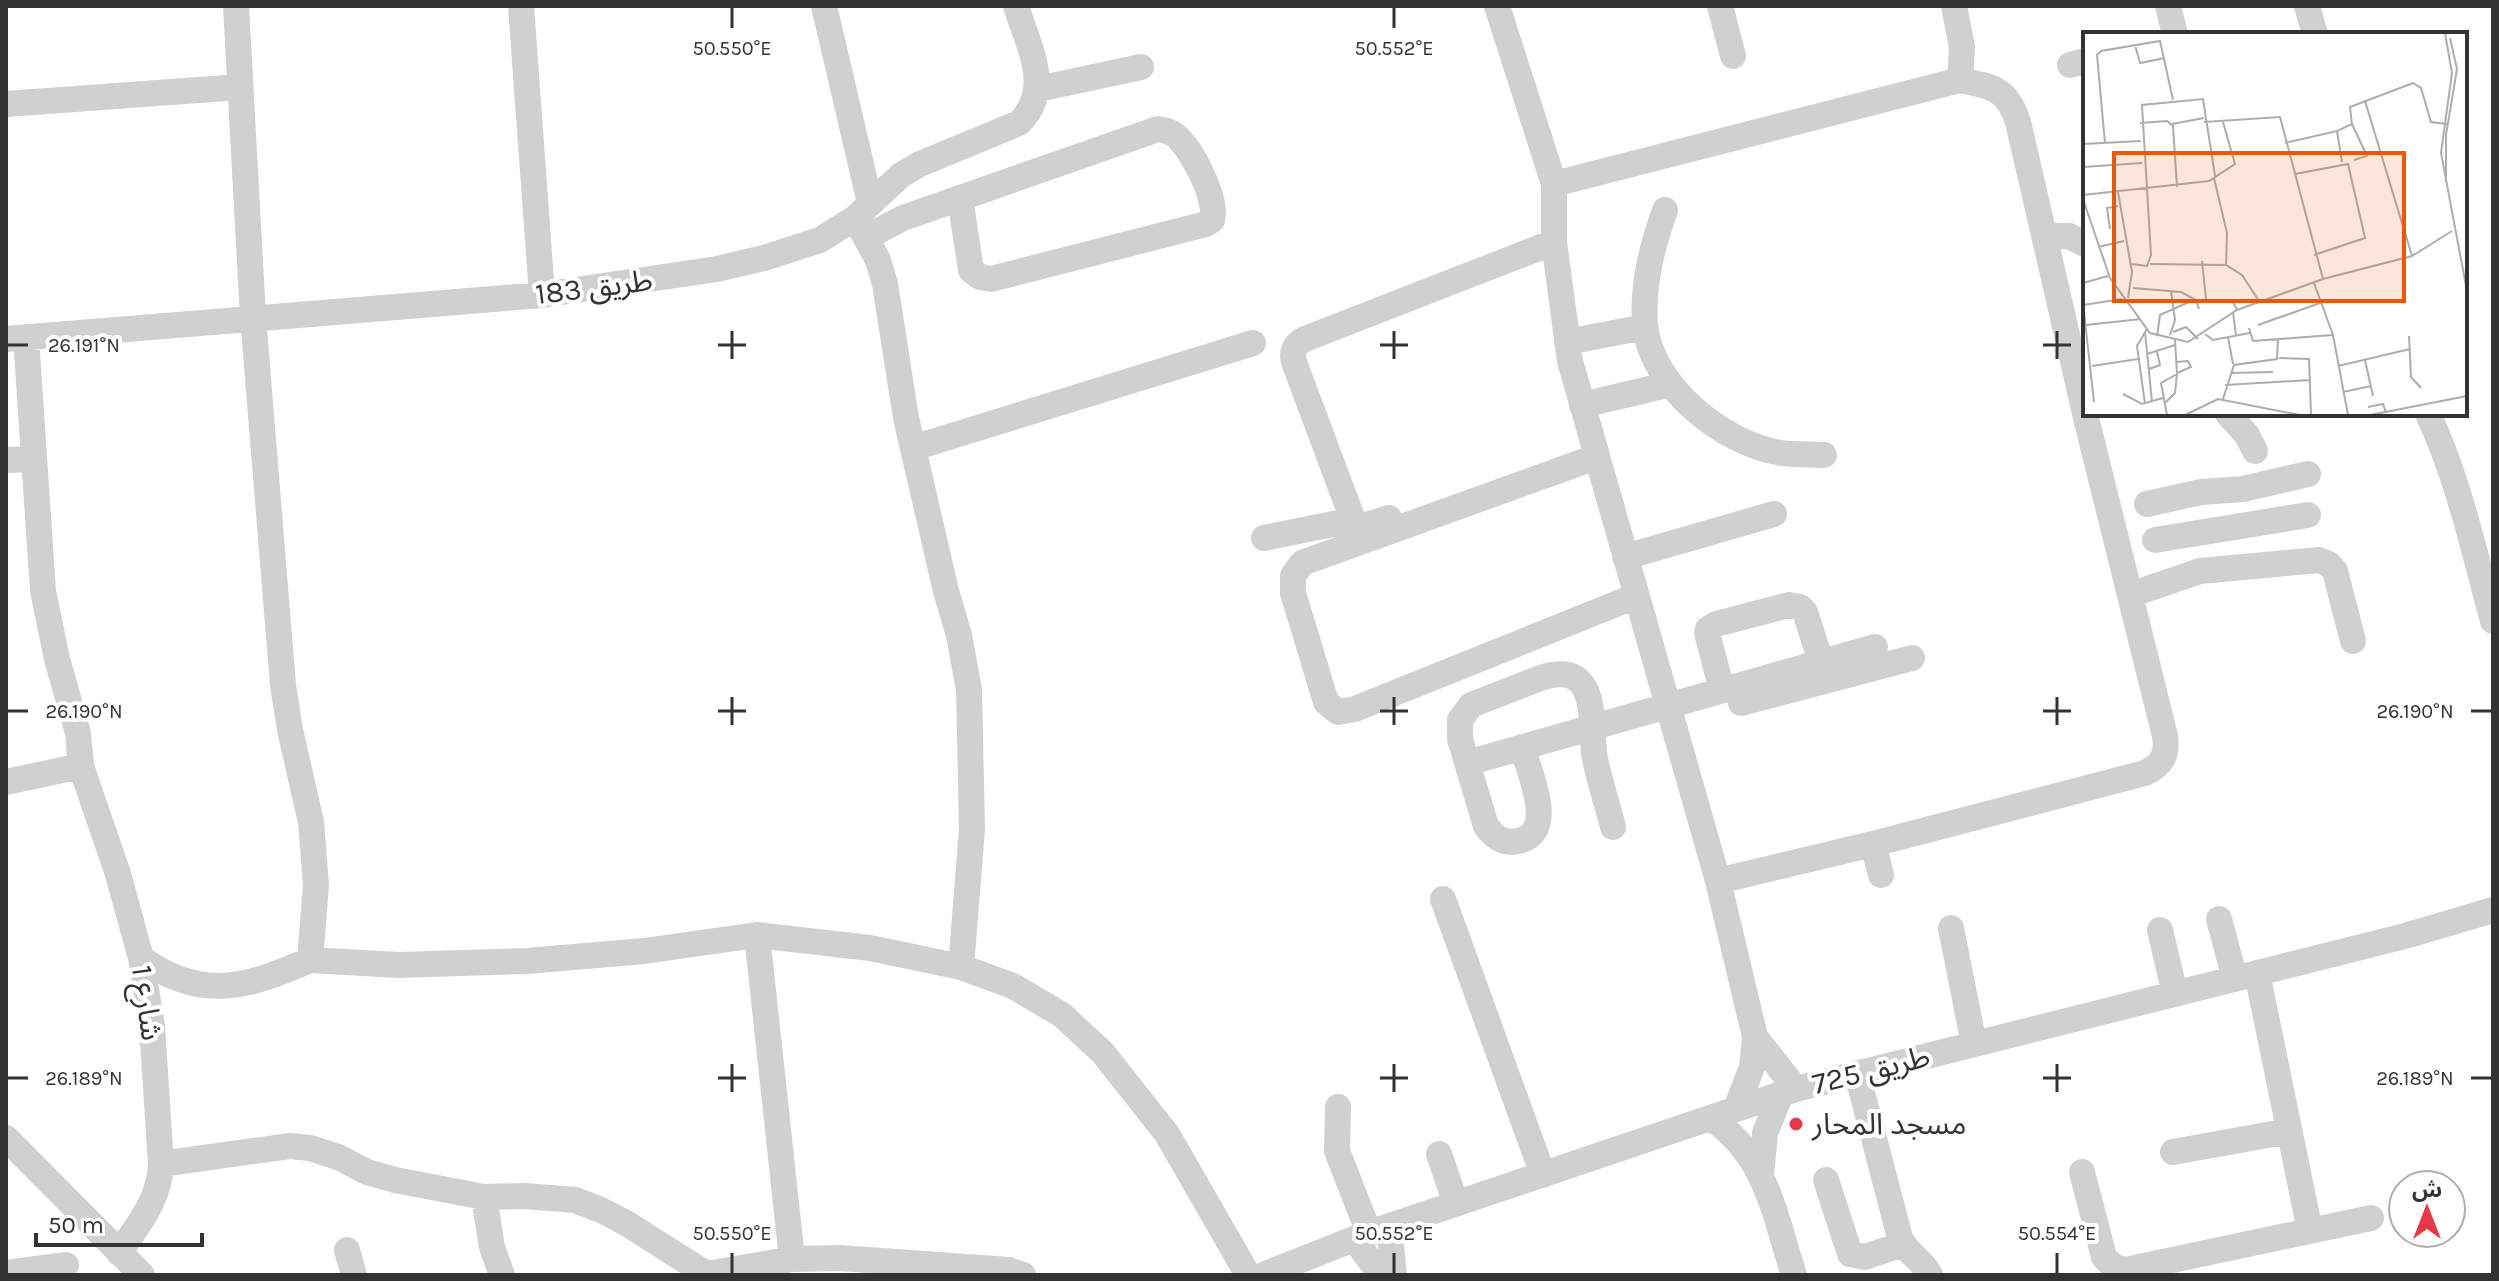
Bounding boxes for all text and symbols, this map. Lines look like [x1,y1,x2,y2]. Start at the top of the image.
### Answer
inset map [2083,32,2467,416]
text: 50.550°E [692,37,772,60]
text: 50.552°E [1355,37,1433,60]
street label: طريق 183 [533,262,655,312]
text: 26.191°N [48,334,120,357]
text: 26.190°N [45,700,123,723]
text: 26.190°N [2376,700,2454,723]
street label: شارع 1 [120,963,170,1043]
street label: طريق 725 [1808,1038,1934,1102]
text: 26.189°N [45,1067,123,1090]
text: 26.189°N [2376,1067,2454,1090]
place label: مسجد المحار [1811,1106,1967,1142]
marker: مسجد المحار [1787,1115,1805,1133]
north arrow [2387,1169,2467,1249]
text: ش [2412,1177,2442,1203]
scale bar [36,1197,202,1247]
text: 50 m [48,1211,104,1239]
text: 50.550°E [692,1222,772,1245]
text: 50.552°E [1355,1222,1433,1245]
text: 50.554°E [2018,1222,2096,1245]

